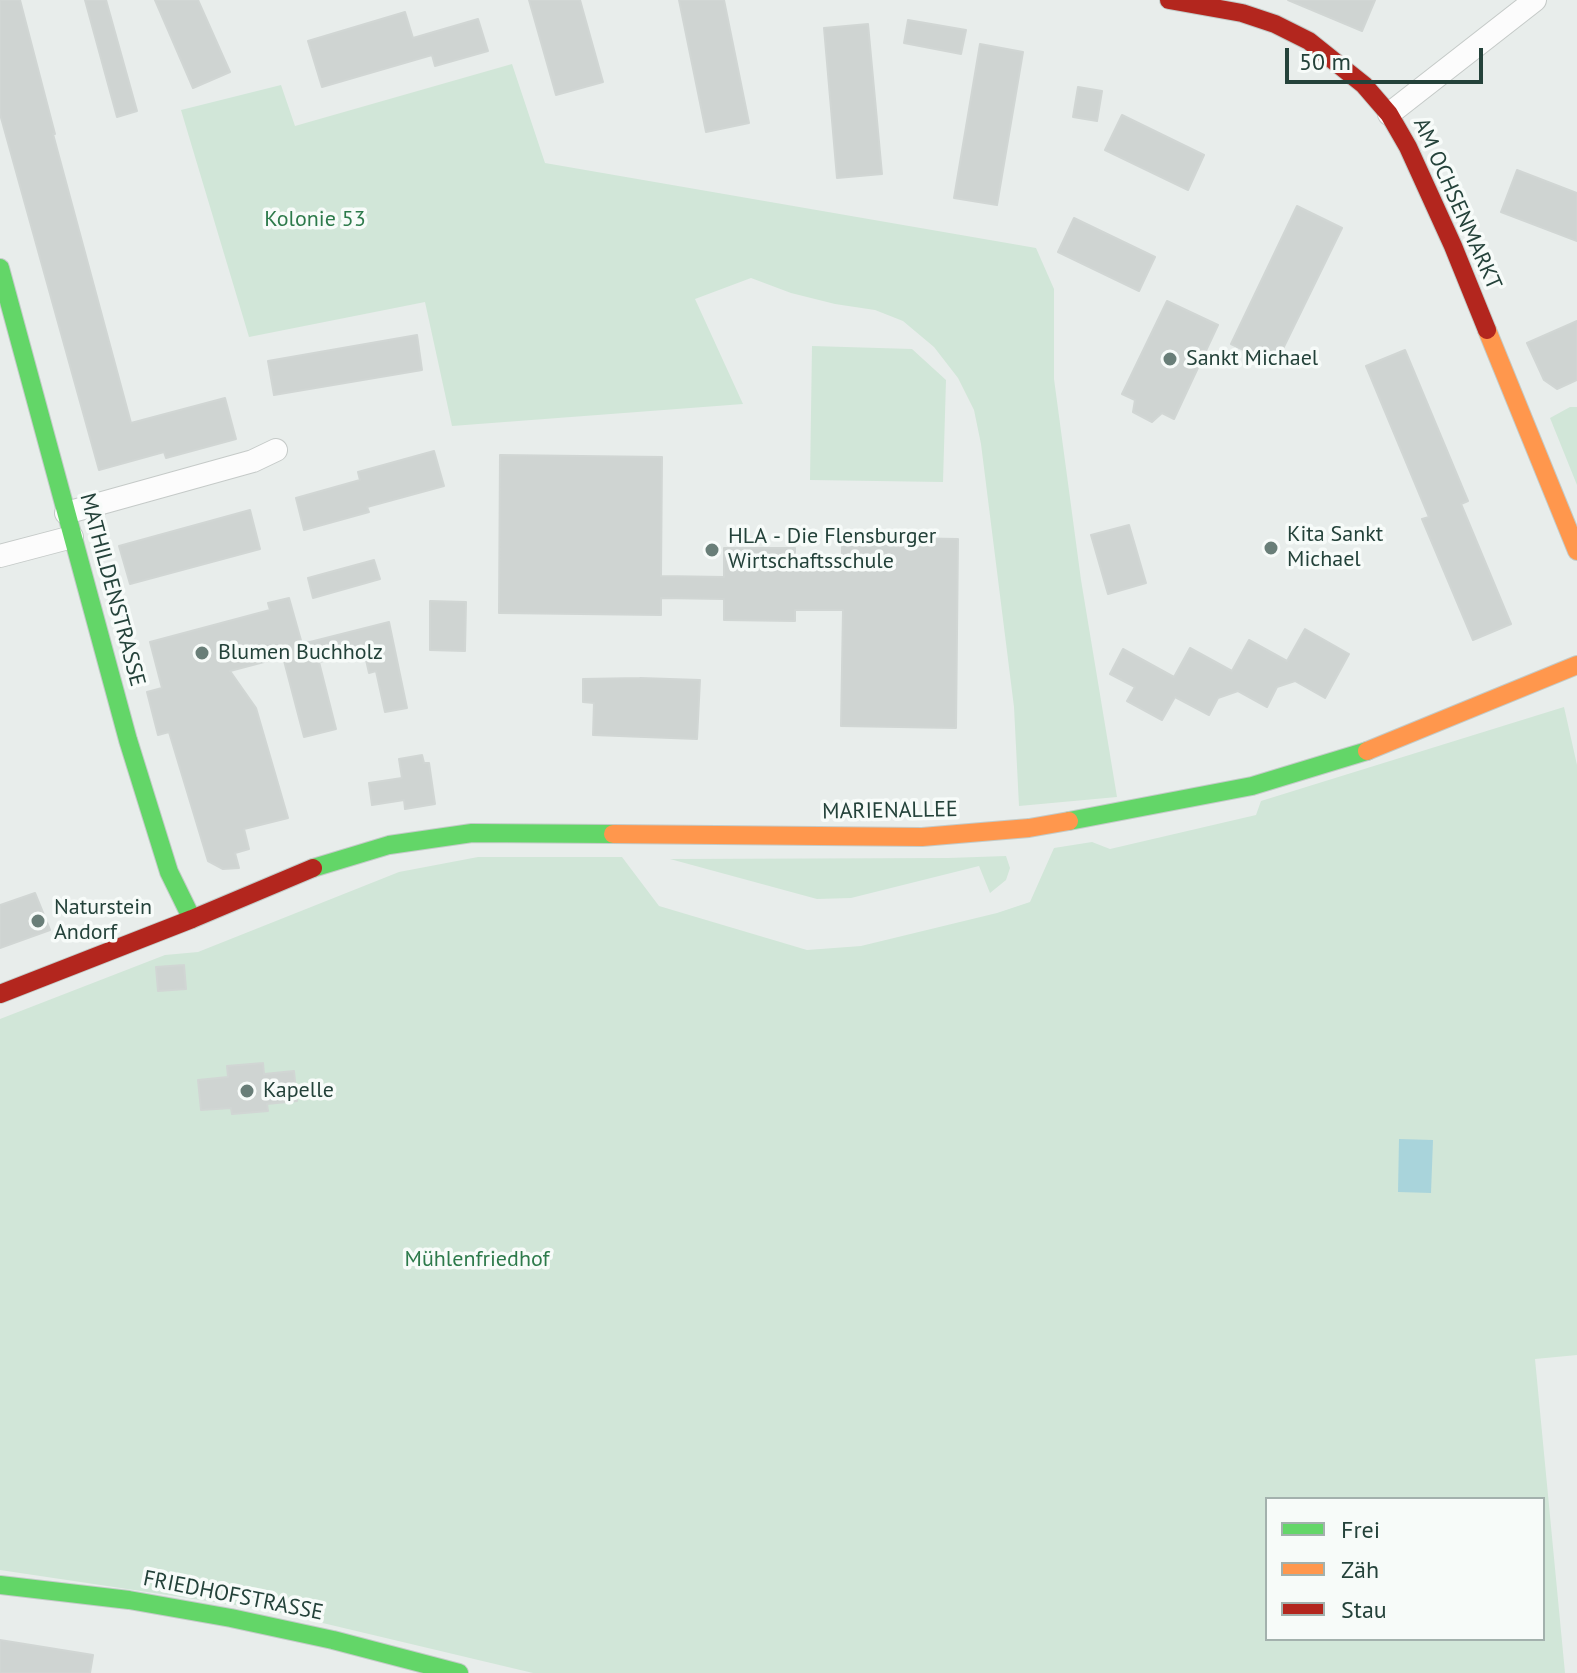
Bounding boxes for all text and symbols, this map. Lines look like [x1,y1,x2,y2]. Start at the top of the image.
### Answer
scale bar [1289,32,1487,82]
text: 50 m [1299,46,1351,77]
street label: AM OCHSENMARKT [1407,114,1507,294]
park label: Kolonie 53 [264,207,366,233]
place label: Sankt Michael [1186,346,1318,372]
marker: Sankt Michael [1161,350,1179,368]
street label: MATHILDENSTRASSE [73,490,151,690]
place label: Kita Sankt Michael [1287,522,1383,574]
place label: HLA - Die Flensburger Wirtschaftsschule [728,524,936,576]
marker: Kita Sankt Michael [1262,539,1280,557]
marker: HLA - Die Flensburger Wirtschaftsschule [703,541,721,559]
place label: Blumen Buchholz [218,640,383,666]
marker: Blumen Buchholz [193,644,211,662]
street label: MARIENALLEE [822,797,958,825]
place label: Naturstein Andorf [54,895,152,946]
marker: Naturstein Andorf [29,912,47,930]
place label: Kapelle [263,1078,334,1104]
marker: Kapelle [238,1082,256,1100]
park label: Mühlenfriedhof [405,1247,549,1273]
legend [1265,1497,1545,1641]
text: Frei [1341,1514,1380,1545]
text: Zäh [1341,1554,1379,1585]
street label: FRIEDHOFSTRASSE [141,1566,325,1626]
text: Stau [1341,1594,1387,1625]

